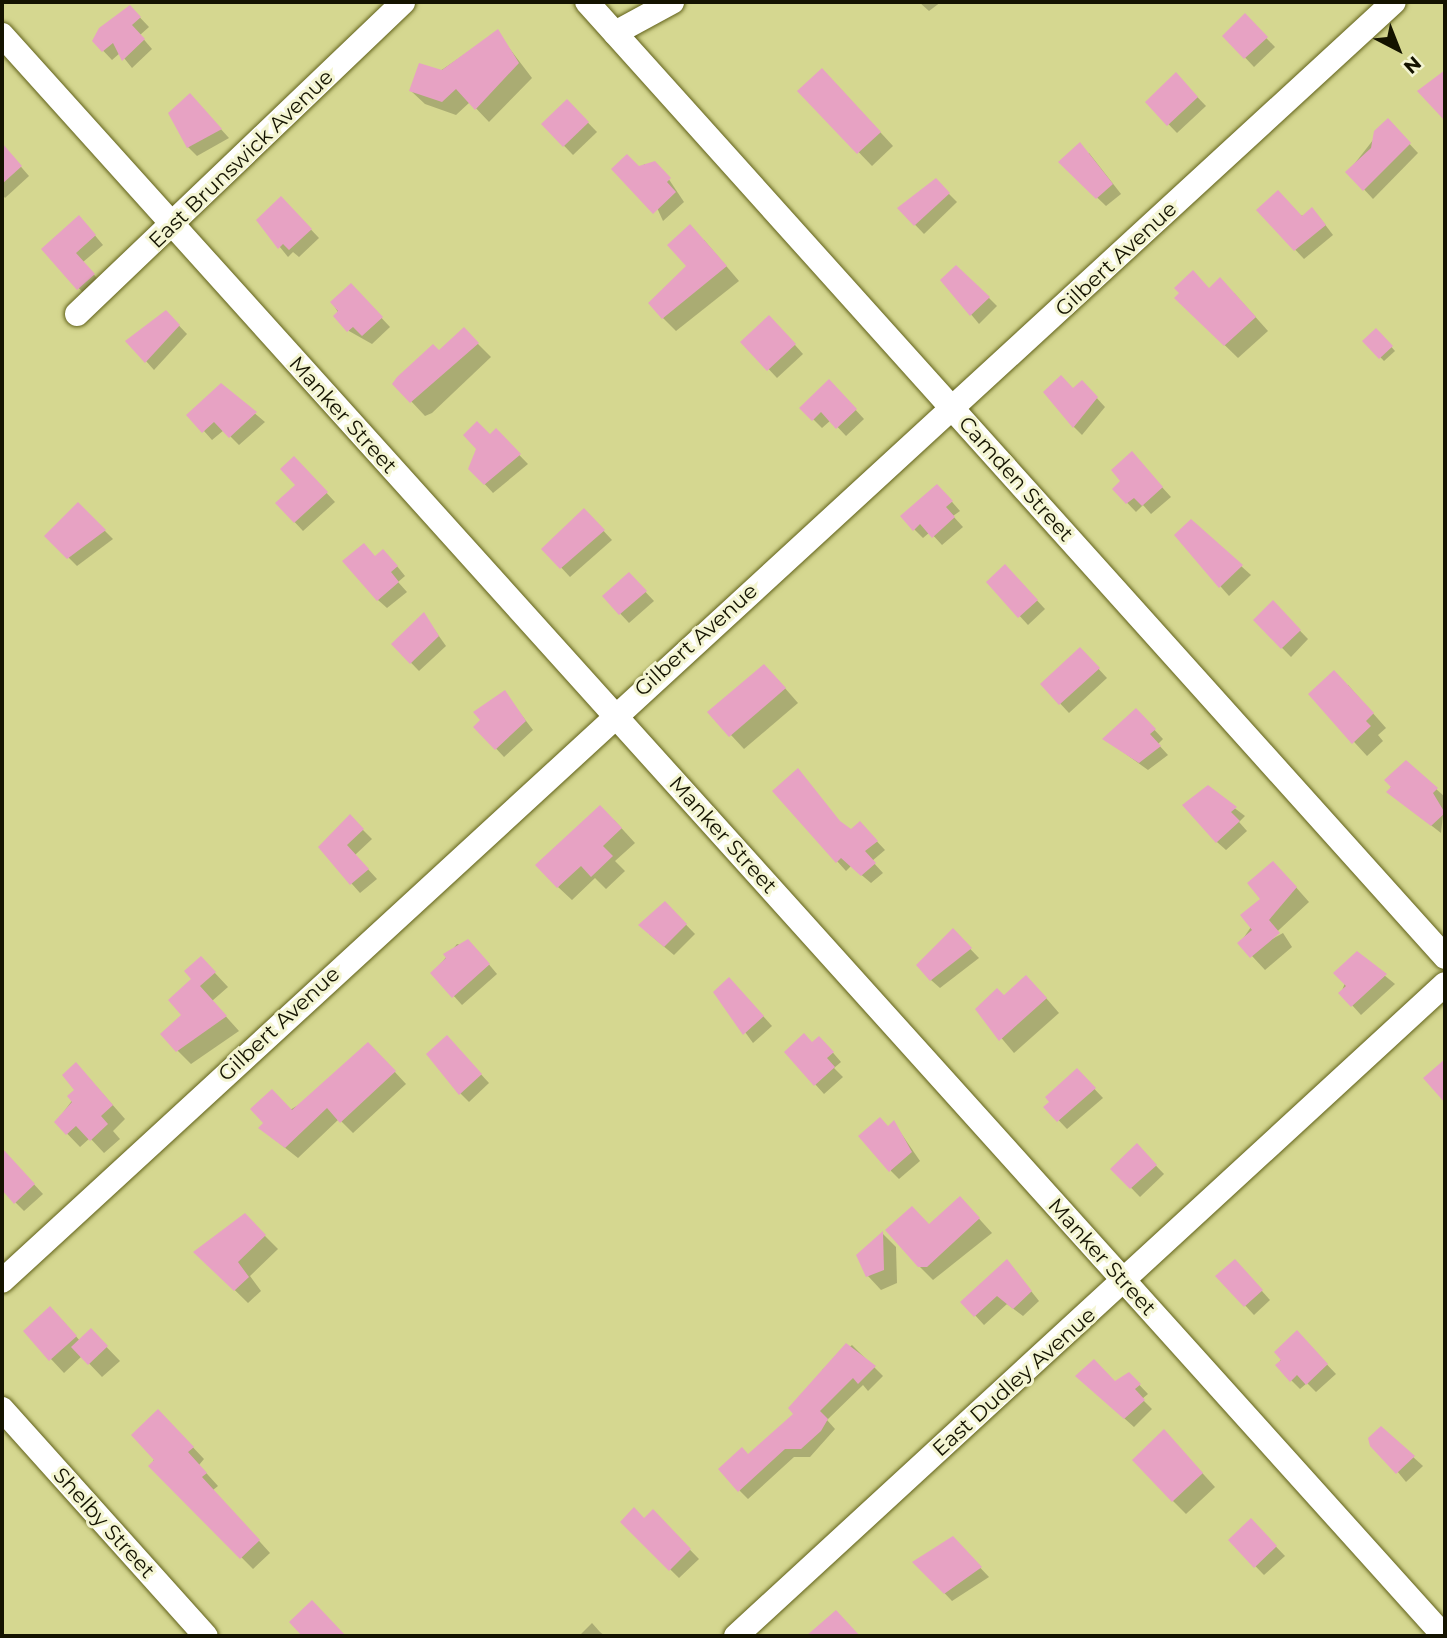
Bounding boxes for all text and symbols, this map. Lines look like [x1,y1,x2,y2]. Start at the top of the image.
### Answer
north arrow [1363,14,1433,84]
text: N [1399,51,1426,79]
street label: East Brunswick Avenue [144,64,338,254]
street label: Gilbert Avenue [1050,196,1182,322]
street label: Manker Street [284,351,402,479]
street label: Camden Street [953,411,1079,547]
street label: Gilbert Avenue [629,578,763,702]
street label: Manker Street [664,771,782,899]
street label: Gilbert Avenue [213,961,345,1087]
street label: Manker Street [1043,1193,1161,1321]
street label: East Dudley Avenue [927,1302,1101,1462]
street label: Shelby Street [48,1463,160,1583]

